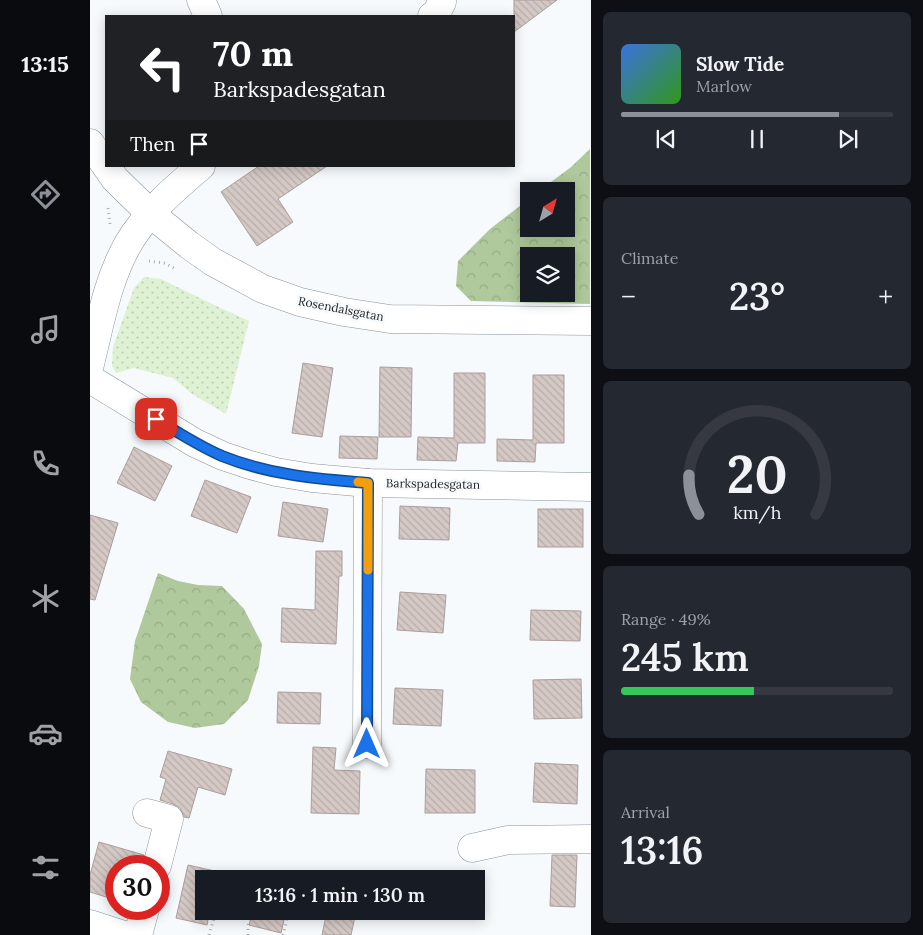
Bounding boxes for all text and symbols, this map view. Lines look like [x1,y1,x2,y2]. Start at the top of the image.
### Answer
text: 70 m [213,31,293,76]
icon: left [130,35,195,100]
text: 13:15 [21,50,69,78]
text: Slow Tide [696,52,784,76]
text: Barkspadesgatan [213,75,386,103]
text: Marlow [696,76,752,96]
icon: previous [652,125,680,153]
icon: pause [743,125,771,153]
icon: next [834,125,862,153]
icon: arrive [185,130,213,158]
text: Then [130,132,175,156]
icon: directions [28,177,63,212]
north arrow [520,182,575,238]
map controls [520,182,575,302]
button: layers [520,247,575,302]
text: Climate [621,248,678,268]
text: 23° [729,272,785,320]
text: − [621,279,636,315]
text: + [878,279,893,315]
street label: Rosendalsgatan [297,293,385,324]
icon: music [28,312,63,347]
pin [135,398,177,440]
icon: arrive [142,405,170,433]
text: 20 [727,441,787,507]
icon: phone [28,446,63,481]
street label: Barkspadesgatan [386,475,480,492]
text: km/h [733,501,781,524]
icon: climate [28,581,63,616]
text: Range · 49% [621,609,711,629]
text: 245 km [621,633,749,681]
icon: car [28,716,63,751]
position arrow [340,717,392,769]
text: Arrival [621,802,670,822]
text: 13:16 [621,826,703,874]
icon: filters [28,850,63,885]
speed limit sign: 30 [105,855,170,920]
text: 13:16 · 1 min · 130 m [255,883,425,907]

